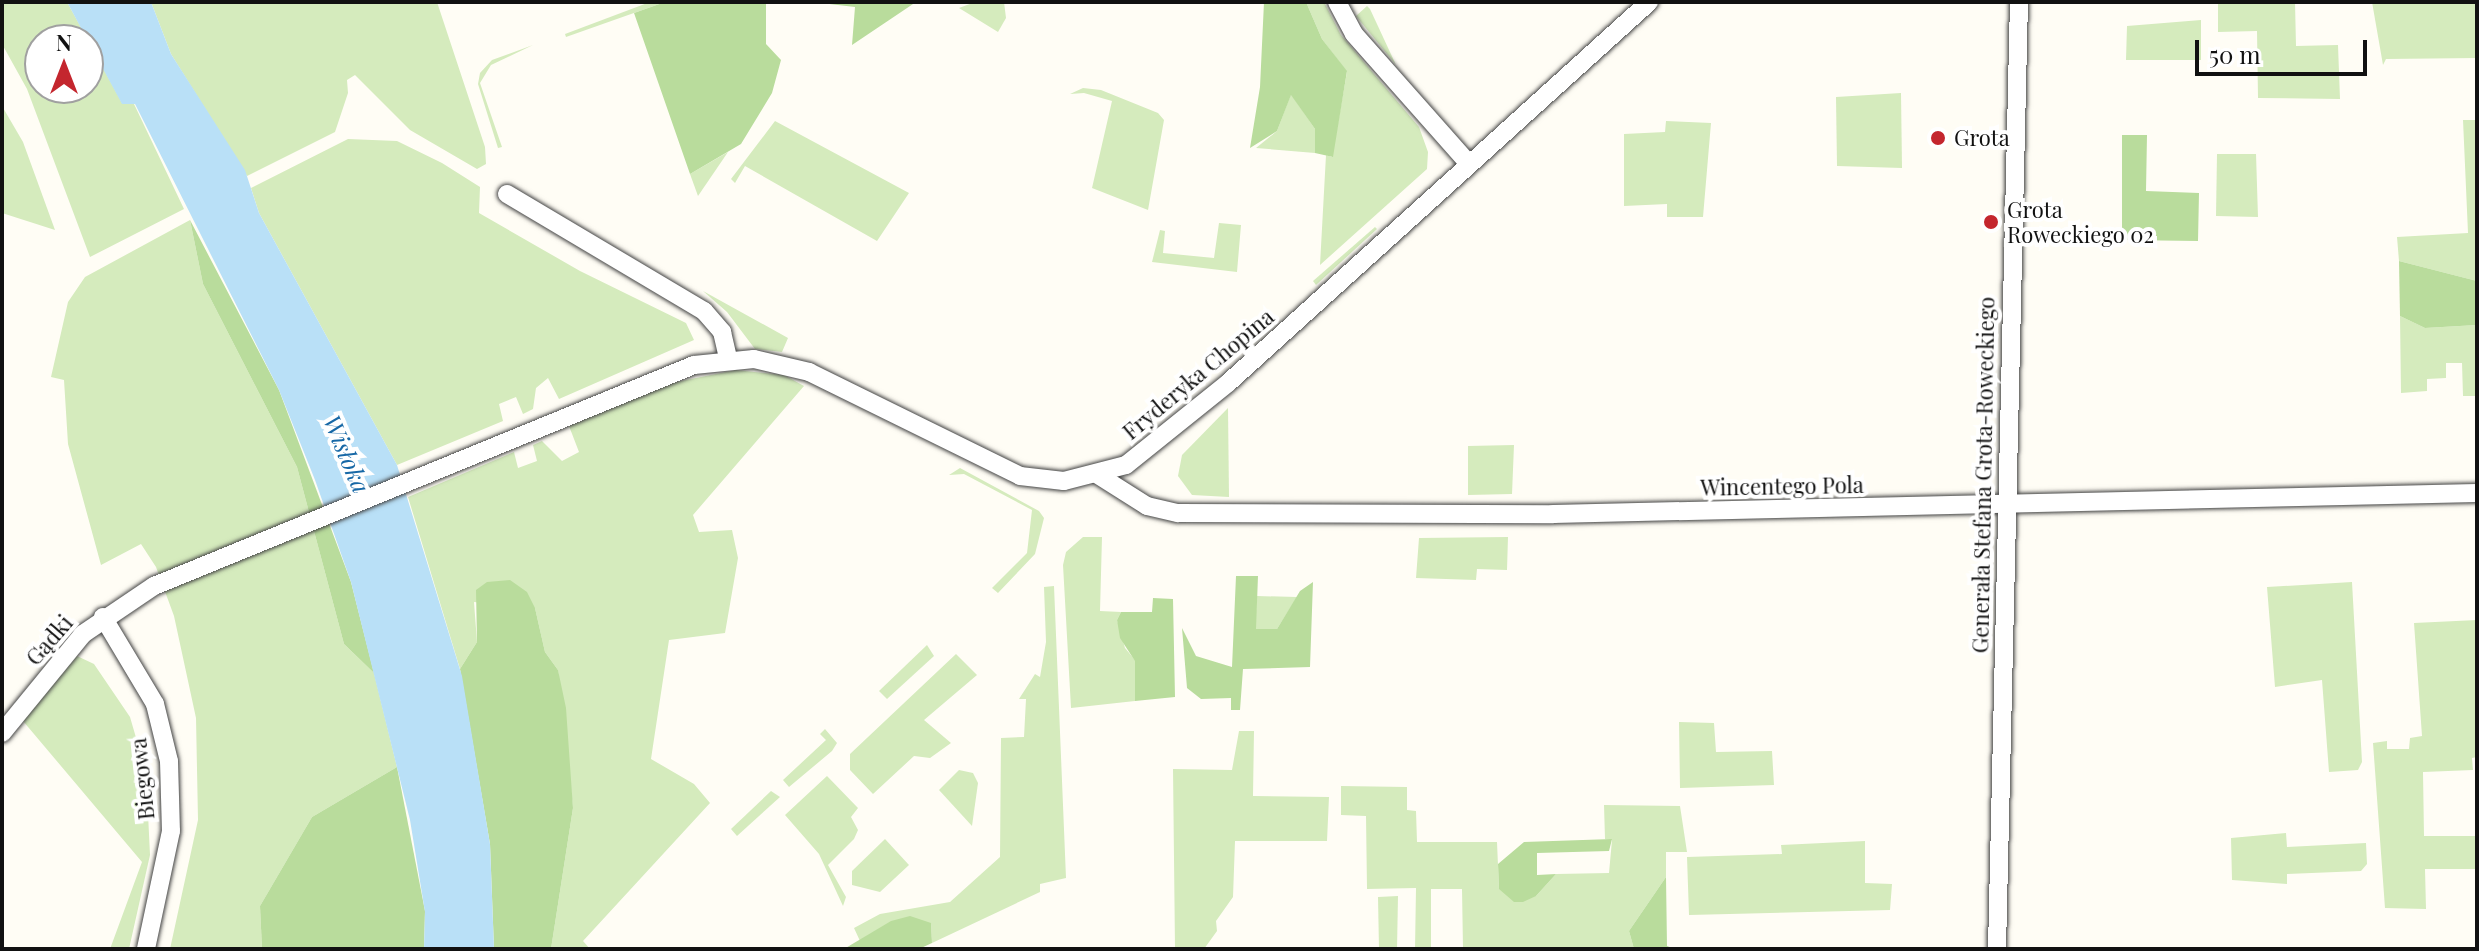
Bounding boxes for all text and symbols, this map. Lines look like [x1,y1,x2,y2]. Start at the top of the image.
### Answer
north arrow [24,24,104,104]
scale bar [2199,24,2371,74]
text: N [56,27,72,57]
text: 50 m [2209,38,2261,70]
place label: Grota [1954,125,2010,151]
marker: Grota [1929,129,1947,147]
place label: Grota Roweckiego 02 [2007,196,2154,248]
marker: Grota Roweckiego 02 [1982,213,2000,231]
street label: Generała Stefana Grota-Roweckiego [1967,296,1999,654]
street label: Fryderyka Chopina [1117,303,1279,445]
water label: Wisłoka [318,411,376,497]
street label: Wincentego Pola [1700,471,1864,501]
street label: Gądki [20,610,78,670]
street label: Biegowa [125,737,159,821]

